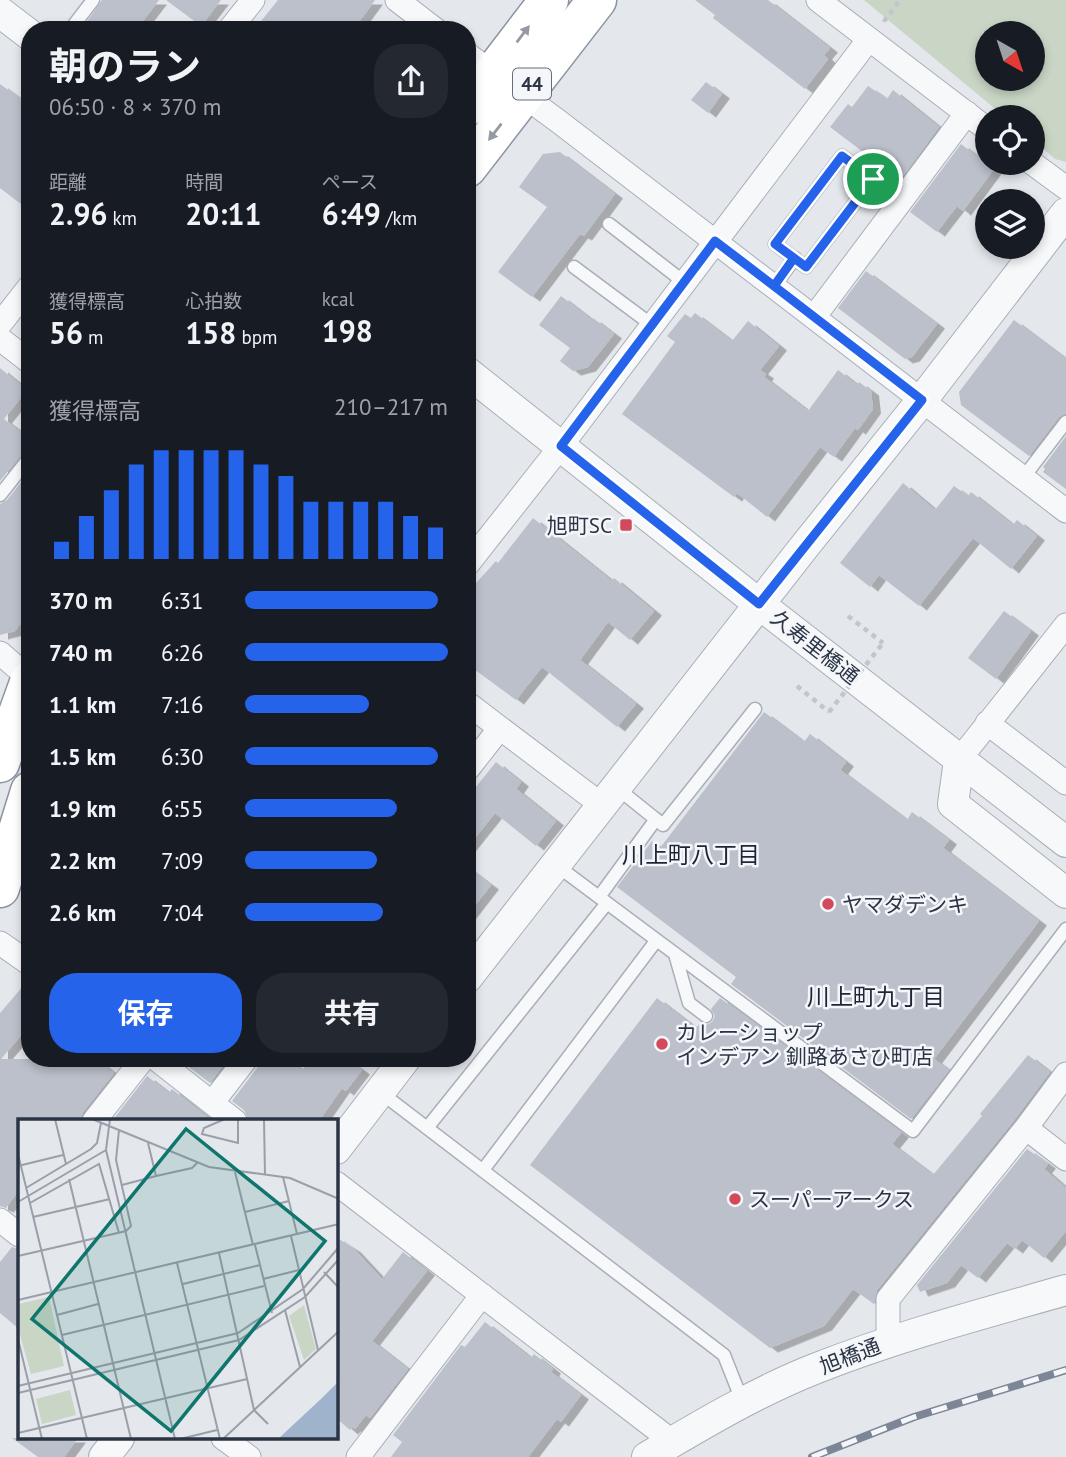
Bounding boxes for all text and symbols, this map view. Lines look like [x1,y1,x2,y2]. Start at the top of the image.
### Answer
north arrow [975,21,1045,91]
map controls [975,21,1045,259]
one-way arrow [516,25,530,43]
text: 朝のラン [49,41,201,90]
button: share [374,44,448,118]
road number: 44 [513,68,551,100]
text: 06:50 · 8 × 370 m [49,92,221,121]
button: locate [975,105,1045,175]
one-way arrow [489,123,503,141]
pin [843,149,903,209]
icon: arrive [854,160,892,198]
text: 距離 [49,170,87,194]
text: 時間 [185,170,223,194]
text: ペース [322,170,378,194]
button: layers [975,189,1045,259]
text: 2.96 [49,194,107,233]
text: 20:11 [185,194,261,233]
text: 6:49 [322,194,381,233]
text: km [107,206,137,230]
text: /km [381,206,417,230]
text: kcal [322,287,354,311]
text: 獲得標高 [49,289,125,313]
text: 心拍数 [185,289,242,313]
text: 198 [322,311,373,350]
text: 56 [49,313,83,352]
text: 158 [185,313,236,352]
text: m [83,325,104,349]
text: bpm [236,325,277,349]
text: 210–217 m [334,392,448,421]
text: 獲得標高 [49,396,141,425]
place label: 旭町SC [547,512,612,539]
marker: 旭町SC [618,517,634,533]
text: 370 m [49,586,112,615]
text: 6:31 [161,586,204,615]
street label: 久寿里橋通 [765,604,865,690]
text: 740 m [49,638,112,667]
text: 6:26 [161,638,204,667]
text: 1.1 km [49,690,116,719]
text: 7:16 [161,690,204,719]
text: 1.5 km [49,742,116,771]
text: 6:30 [161,742,204,771]
text: 1.9 km [49,794,116,823]
text: 6:55 [161,794,204,823]
district label: 川上町八丁目 [622,840,760,869]
text: 2.2 km [49,846,116,875]
text: 7:09 [161,846,204,875]
place label: ヤマダデンキ [842,891,968,918]
marker: ヤマダデンキ [820,896,836,912]
text: 2.6 km [49,898,116,927]
text: 7:04 [161,898,204,927]
button: 保存 [49,973,242,1053]
button: 共有 [256,973,448,1053]
district label: 川上町九丁目 [807,982,945,1011]
place label: カレーショップ インデアン 釧路あさひ町店 [676,1019,933,1070]
marker: カレーショップ インデアン 釧路あさひ町店 [654,1036,670,1052]
inset map [18,1119,338,1440]
place label: スーパーアークス [749,1186,914,1213]
marker: スーパーアークス [727,1191,743,1207]
street label: 旭橋通 [816,1332,884,1380]

